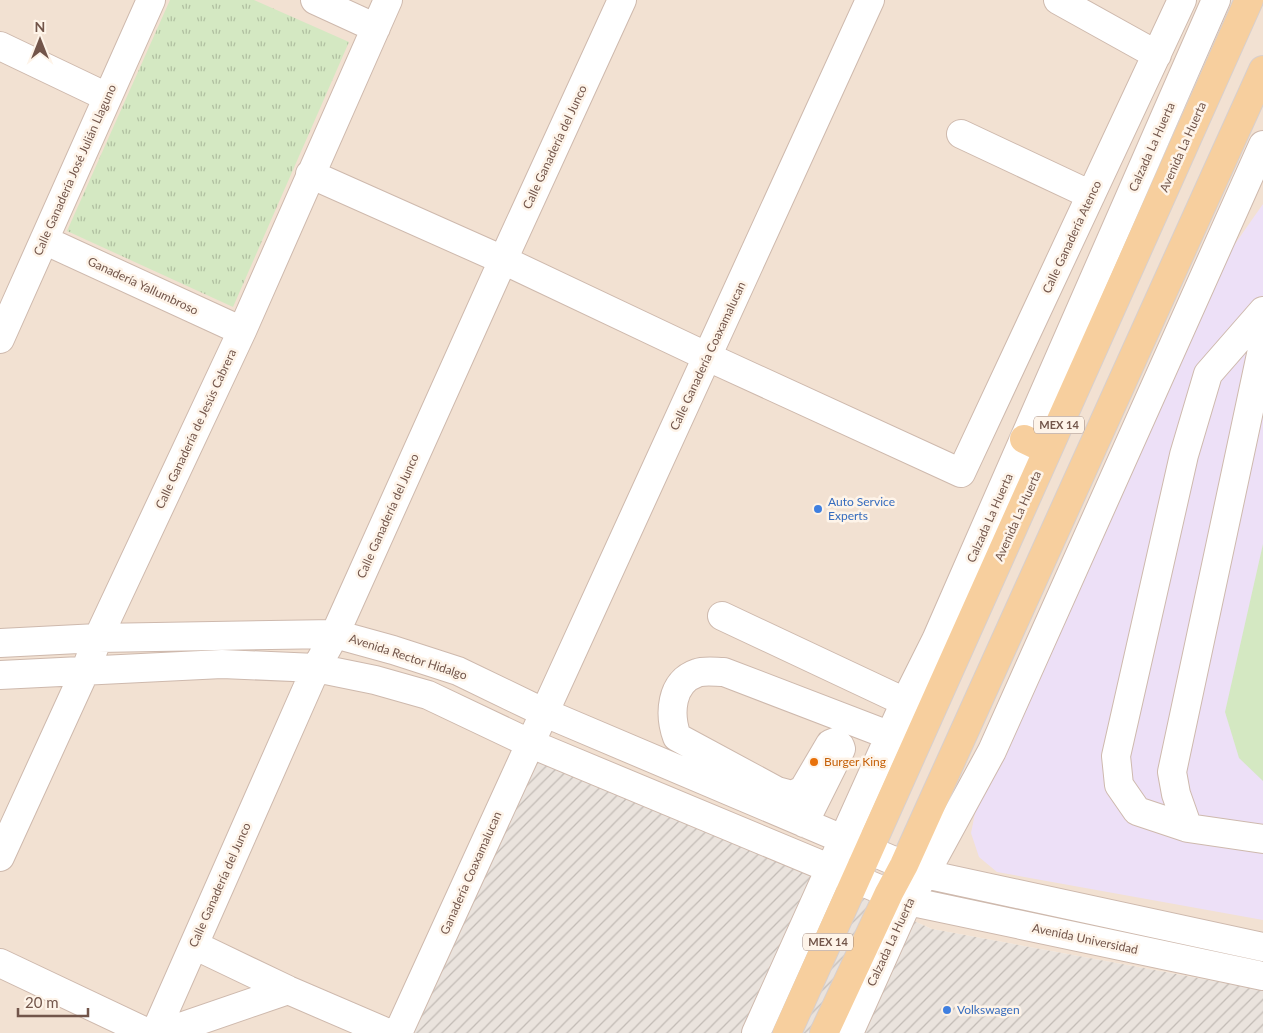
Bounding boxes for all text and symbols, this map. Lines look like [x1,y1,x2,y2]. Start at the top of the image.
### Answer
north arrow [15,15,65,65]
text: N [35,18,45,35]
street label: Calle Ganadería José Julián Llaguno [30,82,119,258]
street label: Calle Ganadería del Junco [519,82,590,211]
street label: Avenida La Huerta [1156,99,1209,194]
street label: Calzada La Huerta [1125,100,1178,194]
street label: Calle Ganadería Atenco [1039,178,1104,296]
street label: Ganadería Yallumbroso [86,253,201,318]
street label: Calle Ganadería Coaxamalucan [666,279,749,432]
street label: Calle Ganadería de Jesús Cabrera [152,347,239,511]
road number: MEX 14 [1034,416,1084,434]
street label: Calle Ganadería del Junco [353,451,422,581]
street label: Avenida La Huerta [991,468,1044,563]
street label: Calzada La Huerta [963,471,1016,565]
place label: Auto Service Experts [828,494,895,523]
marker: Auto Service Experts [812,503,824,515]
street label: Avenida Rector Hidalgo [347,630,469,683]
place label: Burger King [824,754,886,769]
marker: Burger King [808,756,820,768]
street label: Ganadería Coaxamalucan [437,809,504,937]
street label: Calle Ganadería del Junco [185,820,254,950]
street label: Calzada La Huerta [863,895,918,988]
street label: Avenida Universidad [1031,920,1139,957]
road number: MEX 14 [803,934,853,950]
scale bar [18,986,88,1018]
text: 20 m [25,993,59,1011]
place label: Volkswagen [957,1002,1020,1017]
marker: Volkswagen [941,1004,953,1016]

